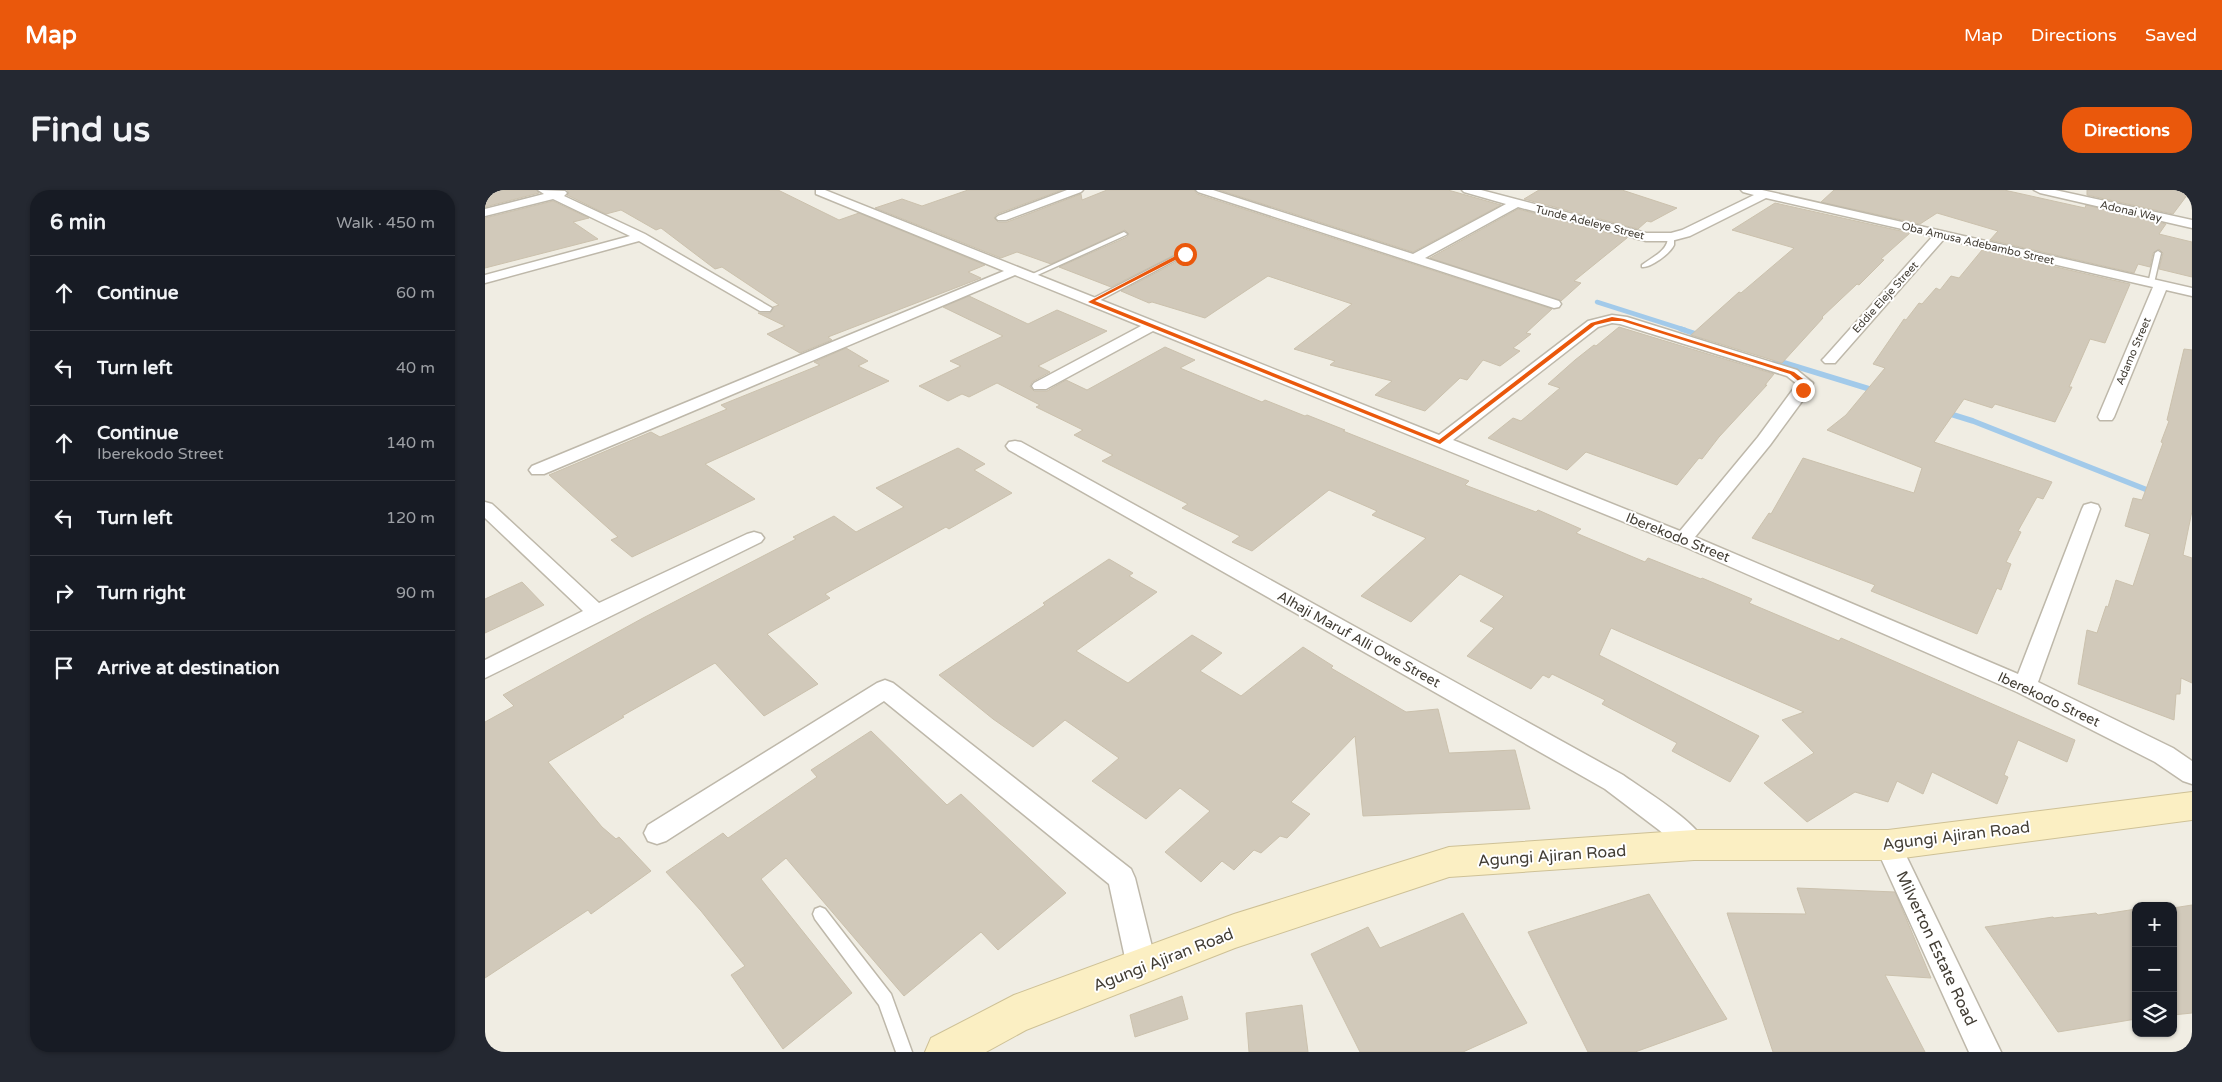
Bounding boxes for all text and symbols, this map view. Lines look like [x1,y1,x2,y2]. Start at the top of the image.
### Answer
text: Map [25,21,77,50]
text: Map [1964,24,2003,46]
text: Directions [2031,24,2117,46]
text: Saved [2145,24,2197,46]
button: Directions [2062,107,2192,153]
text: Find us [30,109,150,151]
street label: Adonai Way [2099,198,2163,225]
street label: Tunde Adeleye Street [1534,203,1646,242]
text: 6 min [50,210,106,235]
text: Walk · 450 m [336,213,435,233]
street label: Oba Amusa Adebambo Street [1900,220,2056,267]
route start [1174,243,1197,266]
street label: Eddie Eleje Street [1850,259,1921,336]
icon: ahead [50,279,78,307]
text: Continue [97,282,179,304]
text: 60 m [396,283,435,303]
street label: Adamo Street [2113,315,2154,387]
icon: left [50,354,78,382]
text: Turn left [97,357,173,379]
text: 40 m [396,358,435,378]
route end [1792,379,1815,402]
text: Continue [97,422,179,444]
icon: ahead [50,429,78,457]
text: 140 m [386,433,435,453]
text: Iberekodo Street [97,444,224,464]
icon: left [50,504,78,532]
text: Turn left [97,507,173,529]
text: 120 m [386,508,435,528]
street label: Iberekodo Street [1623,509,1733,566]
icon: right [50,579,78,607]
text: Turn right [97,582,185,604]
text: 90 m [396,583,435,603]
street label: Alhaji Maruf Alli Owe Street [1274,587,1444,692]
icon: arrive [50,654,78,682]
text: Arrive at destination [97,657,280,679]
street label: Iberekodo Street [1995,668,2103,731]
street label: Agungi Ajiran Road [1881,817,2031,855]
street label: Agungi Ajiran Road [1477,841,1627,871]
street label: Milverton Estate Road [1891,868,1981,1029]
map controls [2132,902,2177,1037]
button: + [2132,902,2177,947]
street label: Agungi Ajiran Road [1090,924,1236,996]
button: − [2132,947,2177,992]
button: layers [2132,992,2177,1037]

